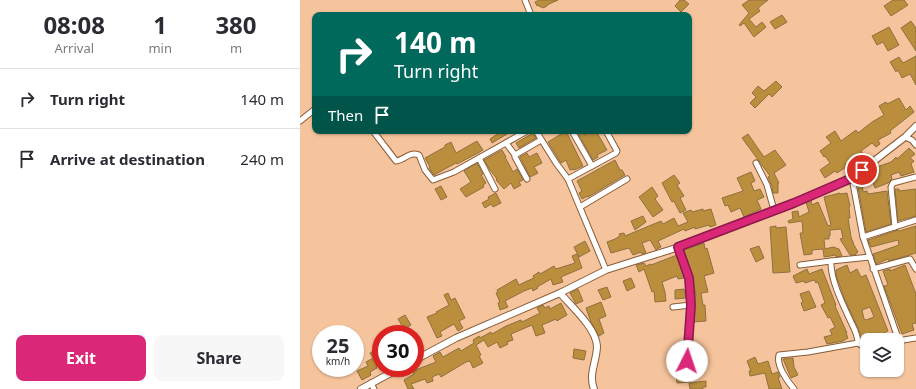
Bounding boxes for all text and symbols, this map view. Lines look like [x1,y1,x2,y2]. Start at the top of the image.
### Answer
text: 08:08 [43,8,105,41]
text: 1 [153,8,167,41]
text: 380 [215,8,257,41]
text: 140 m [394,23,477,61]
icon: right [328,28,380,80]
text: Arrival [54,39,94,57]
text: min [148,39,172,57]
text: m [230,39,242,57]
text: Turn right [394,59,478,83]
icon: right [16,88,38,110]
text: Turn right [50,89,125,109]
text: 140 m [240,89,284,109]
icon: arrive [371,104,393,126]
text: Then [328,105,363,125]
icon: arrive [16,148,38,170]
text: Arrive at destination [50,149,205,169]
text: 240 m [240,149,284,169]
pin [845,153,879,187]
icon: arrive [851,159,873,181]
speed limit sign: 30 [372,325,424,377]
text: 25 [327,332,349,359]
map controls [860,333,904,377]
button: layers [860,333,904,377]
button: Exit [16,335,146,381]
button: Share [154,335,284,381]
position arrow [666,340,708,382]
text: km/h [326,354,350,368]

